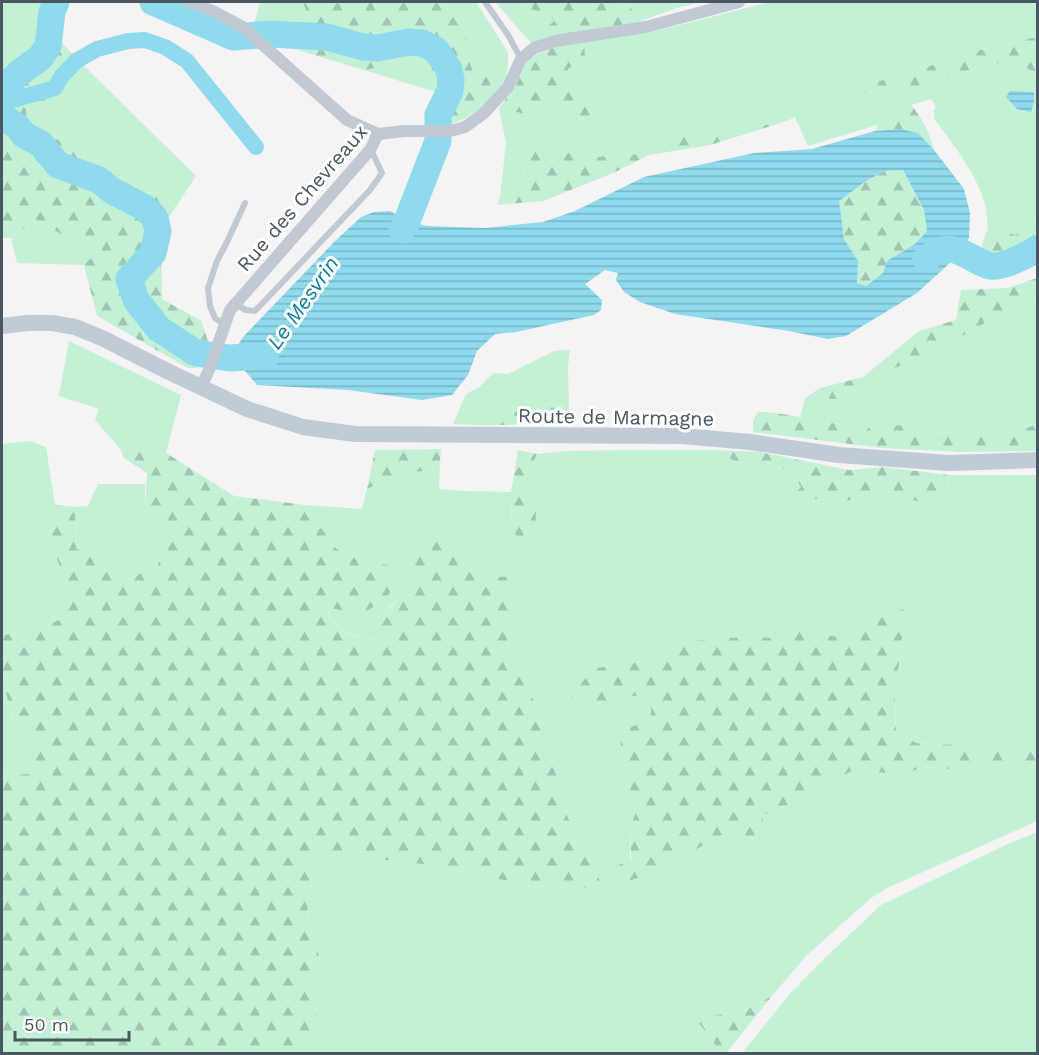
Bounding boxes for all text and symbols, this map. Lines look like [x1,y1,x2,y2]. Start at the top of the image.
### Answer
street label: Rue des Chevreaux [232,120,372,276]
water label: Le Mesvrin [262,252,344,354]
street label: Route de Marmagne [518,403,714,431]
scale bar [15,1004,129,1042]
text: 50 m [24,1014,69,1035]

